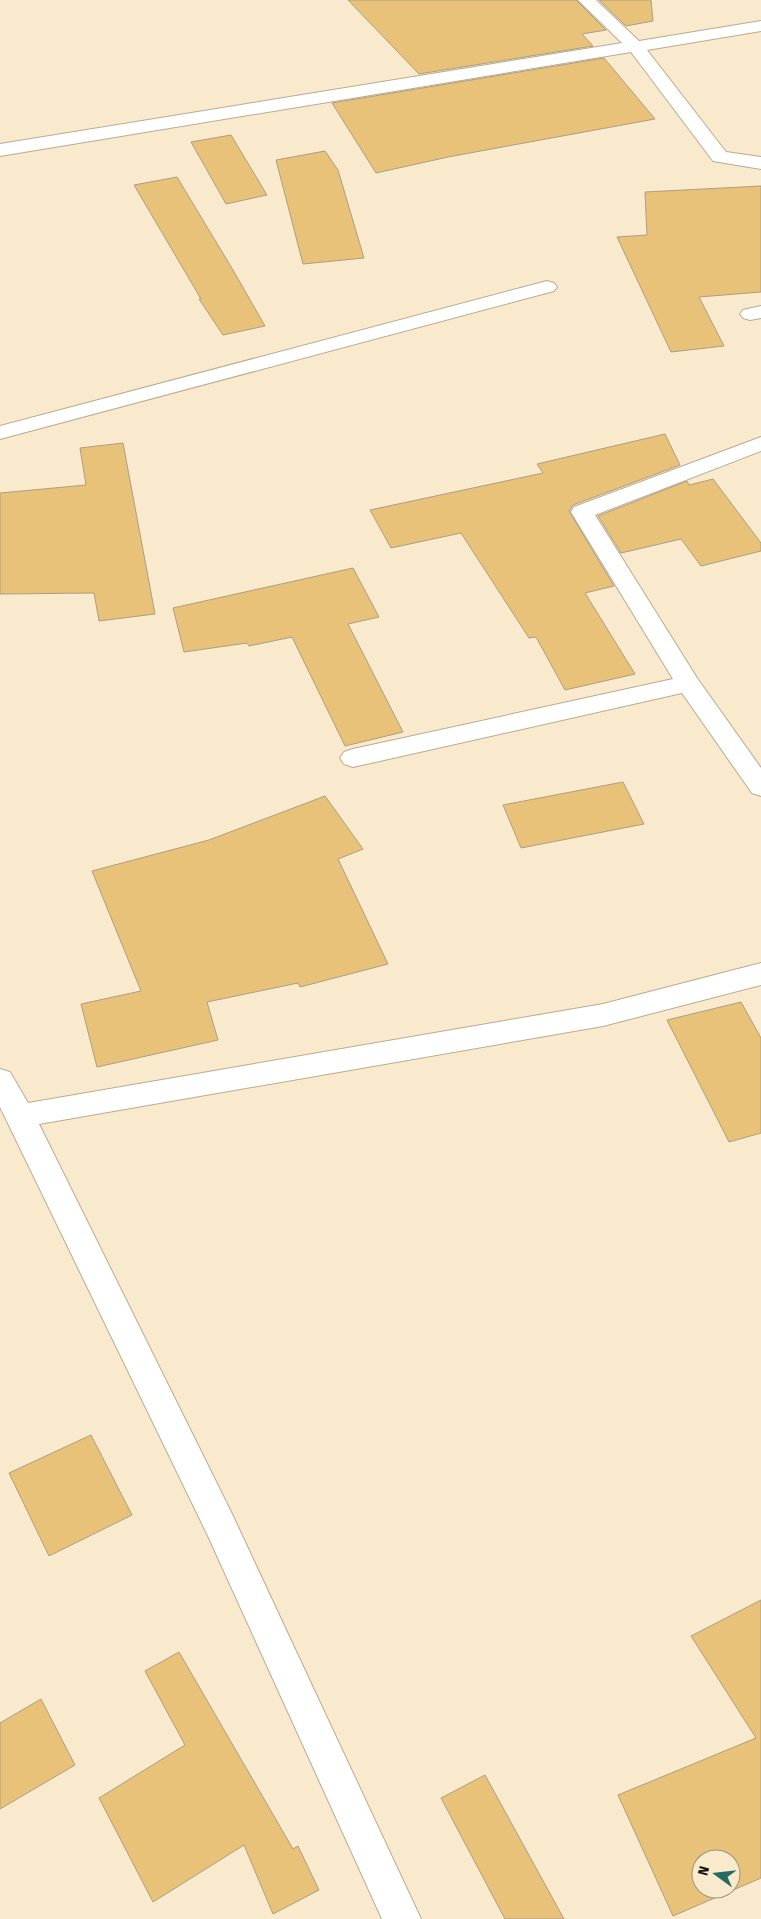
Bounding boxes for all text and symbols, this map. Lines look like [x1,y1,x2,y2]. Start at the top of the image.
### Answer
north arrow [691,1849,741,1899]
text: N [695,1864,713,1877]

